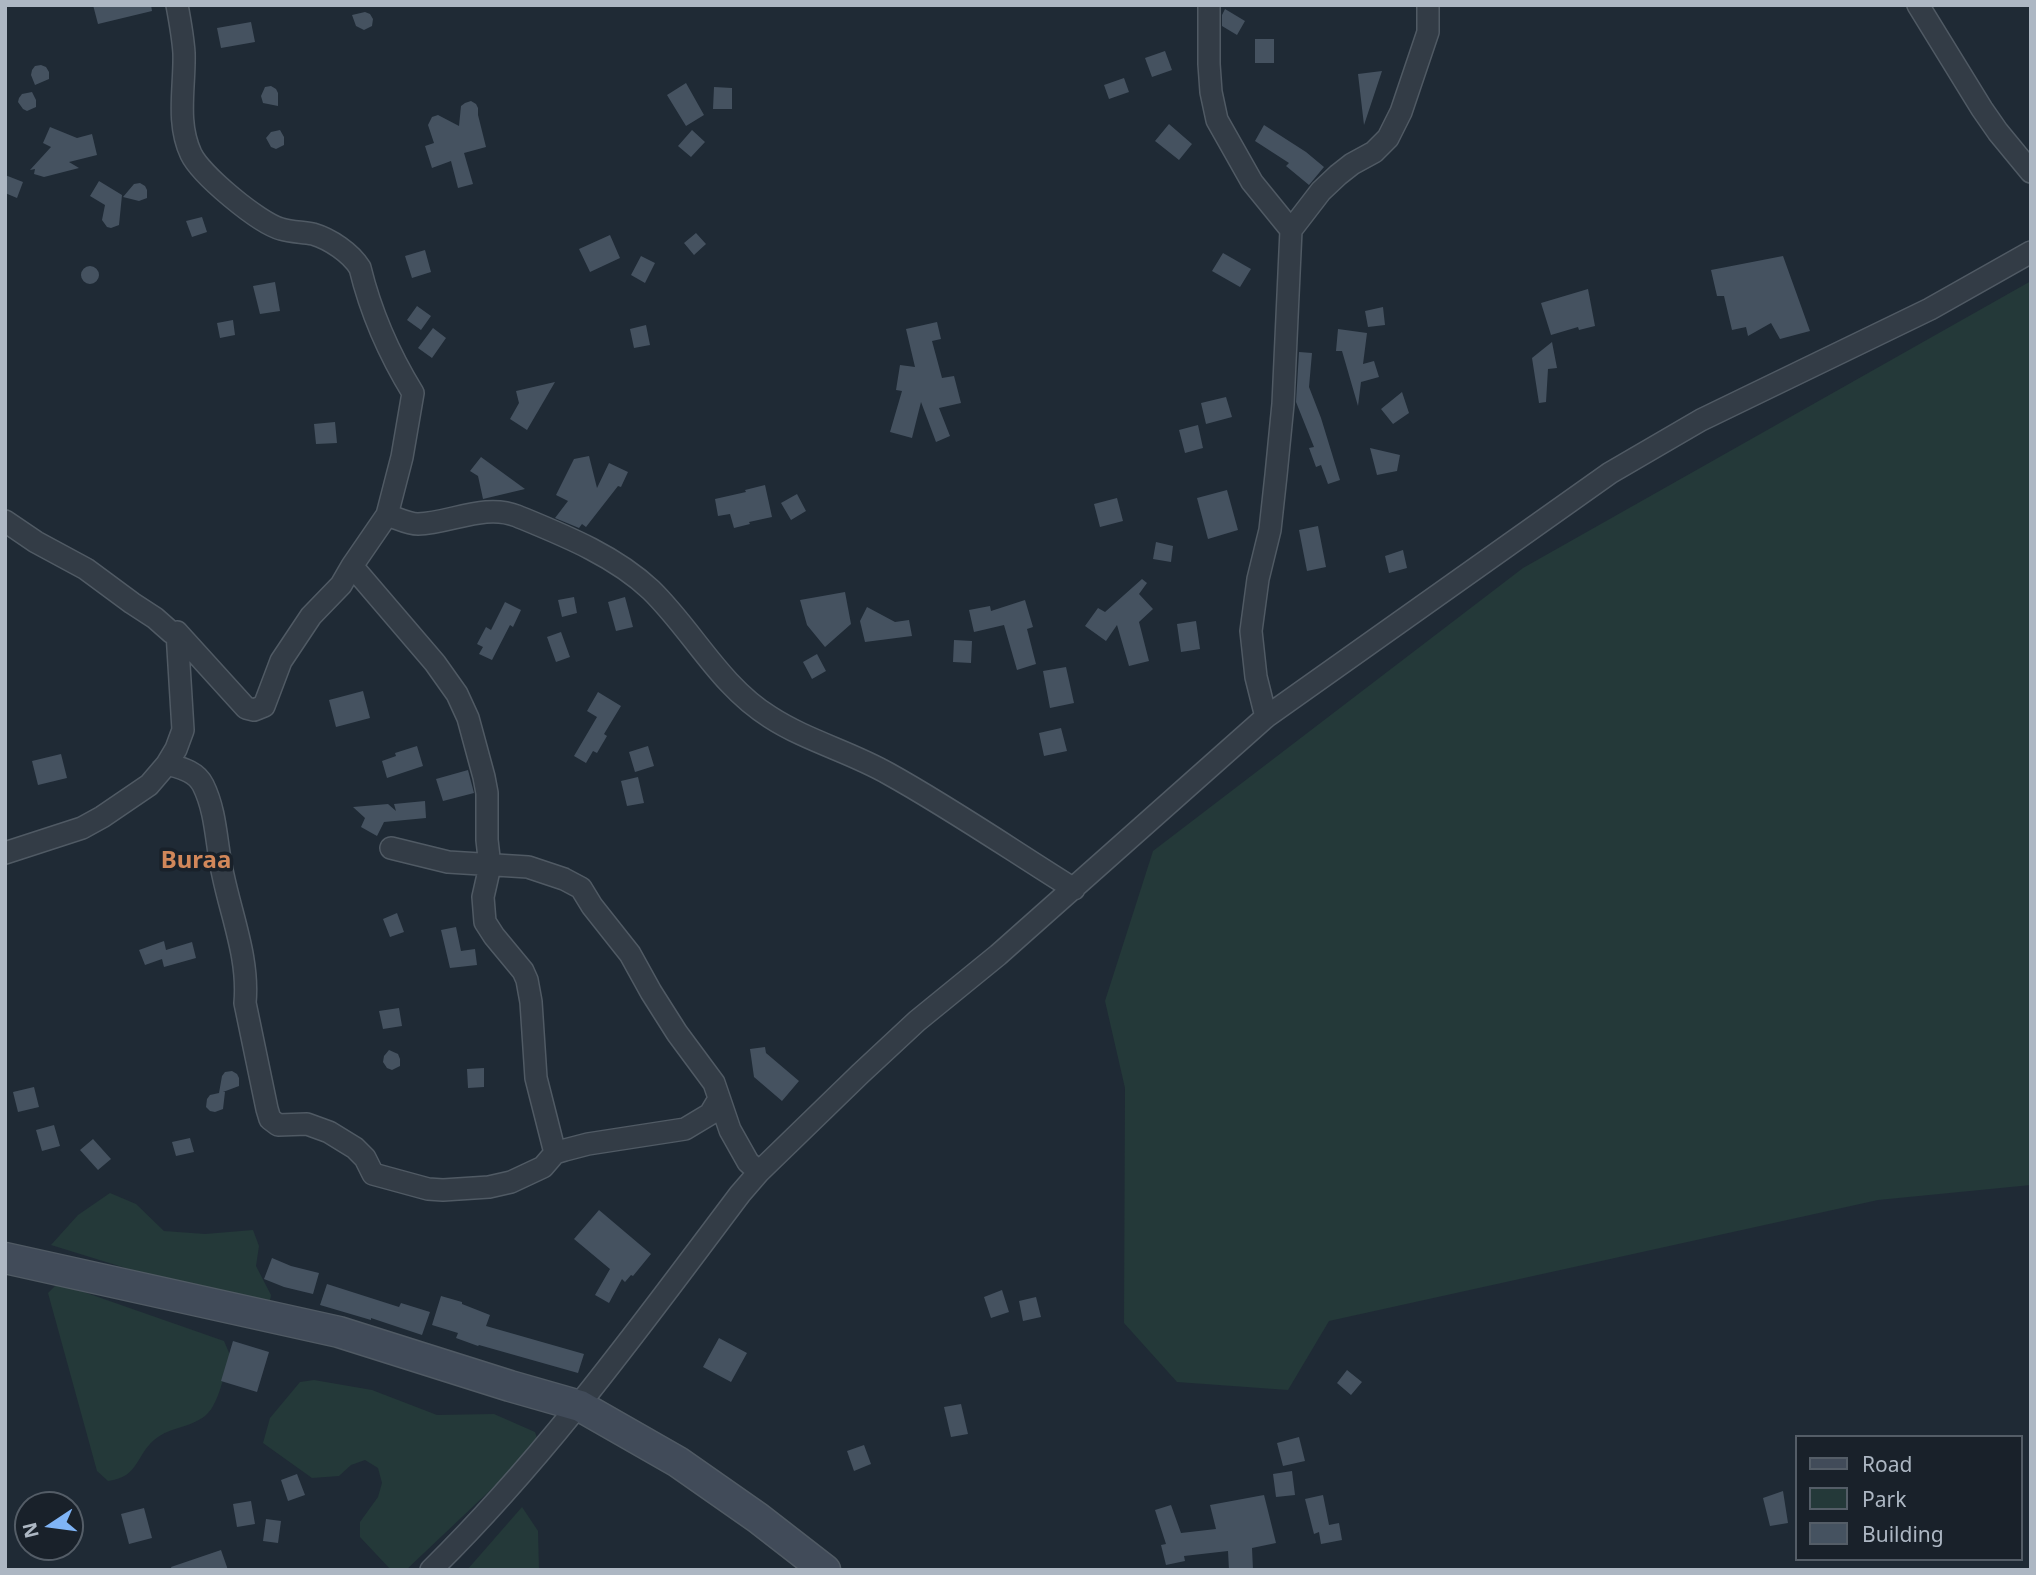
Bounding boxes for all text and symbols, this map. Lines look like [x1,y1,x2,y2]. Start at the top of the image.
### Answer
district label: Buraa [161,847,231,875]
legend [1794,1435,2022,1561]
text: Road [1862,1450,1912,1478]
text: Park [1862,1485,1906,1513]
north arrow [14,1491,84,1561]
text: N [16,1520,45,1541]
text: Building [1862,1520,1944,1548]

